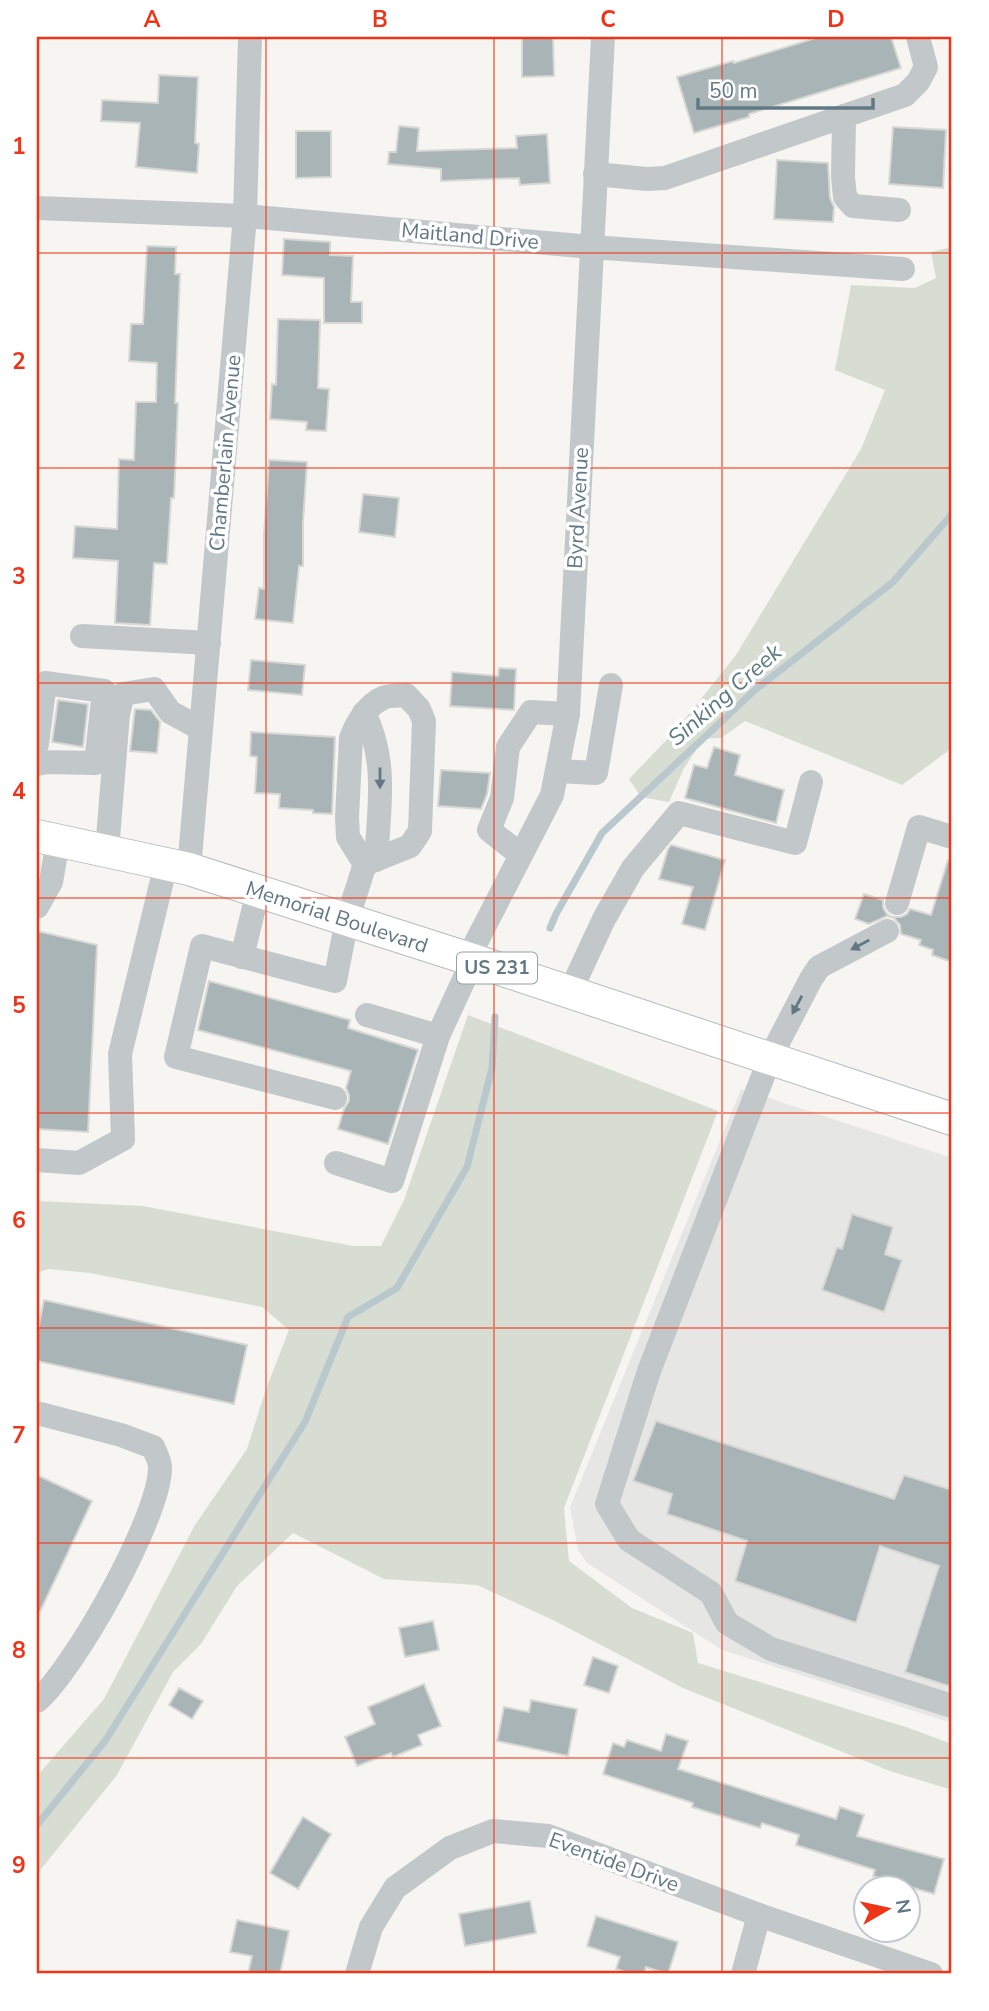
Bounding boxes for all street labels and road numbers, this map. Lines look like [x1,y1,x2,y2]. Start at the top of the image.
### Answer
street label: Maitland Drive [400,216,540,256]
street label: Chamberlain Avenue [202,354,248,552]
street label: Byrd Avenue [561,447,595,569]
street label: Memorial Boulevard [242,874,432,960]
road number: US 231 [457,952,537,984]
street label: Eventide Drive [545,1825,683,1899]

